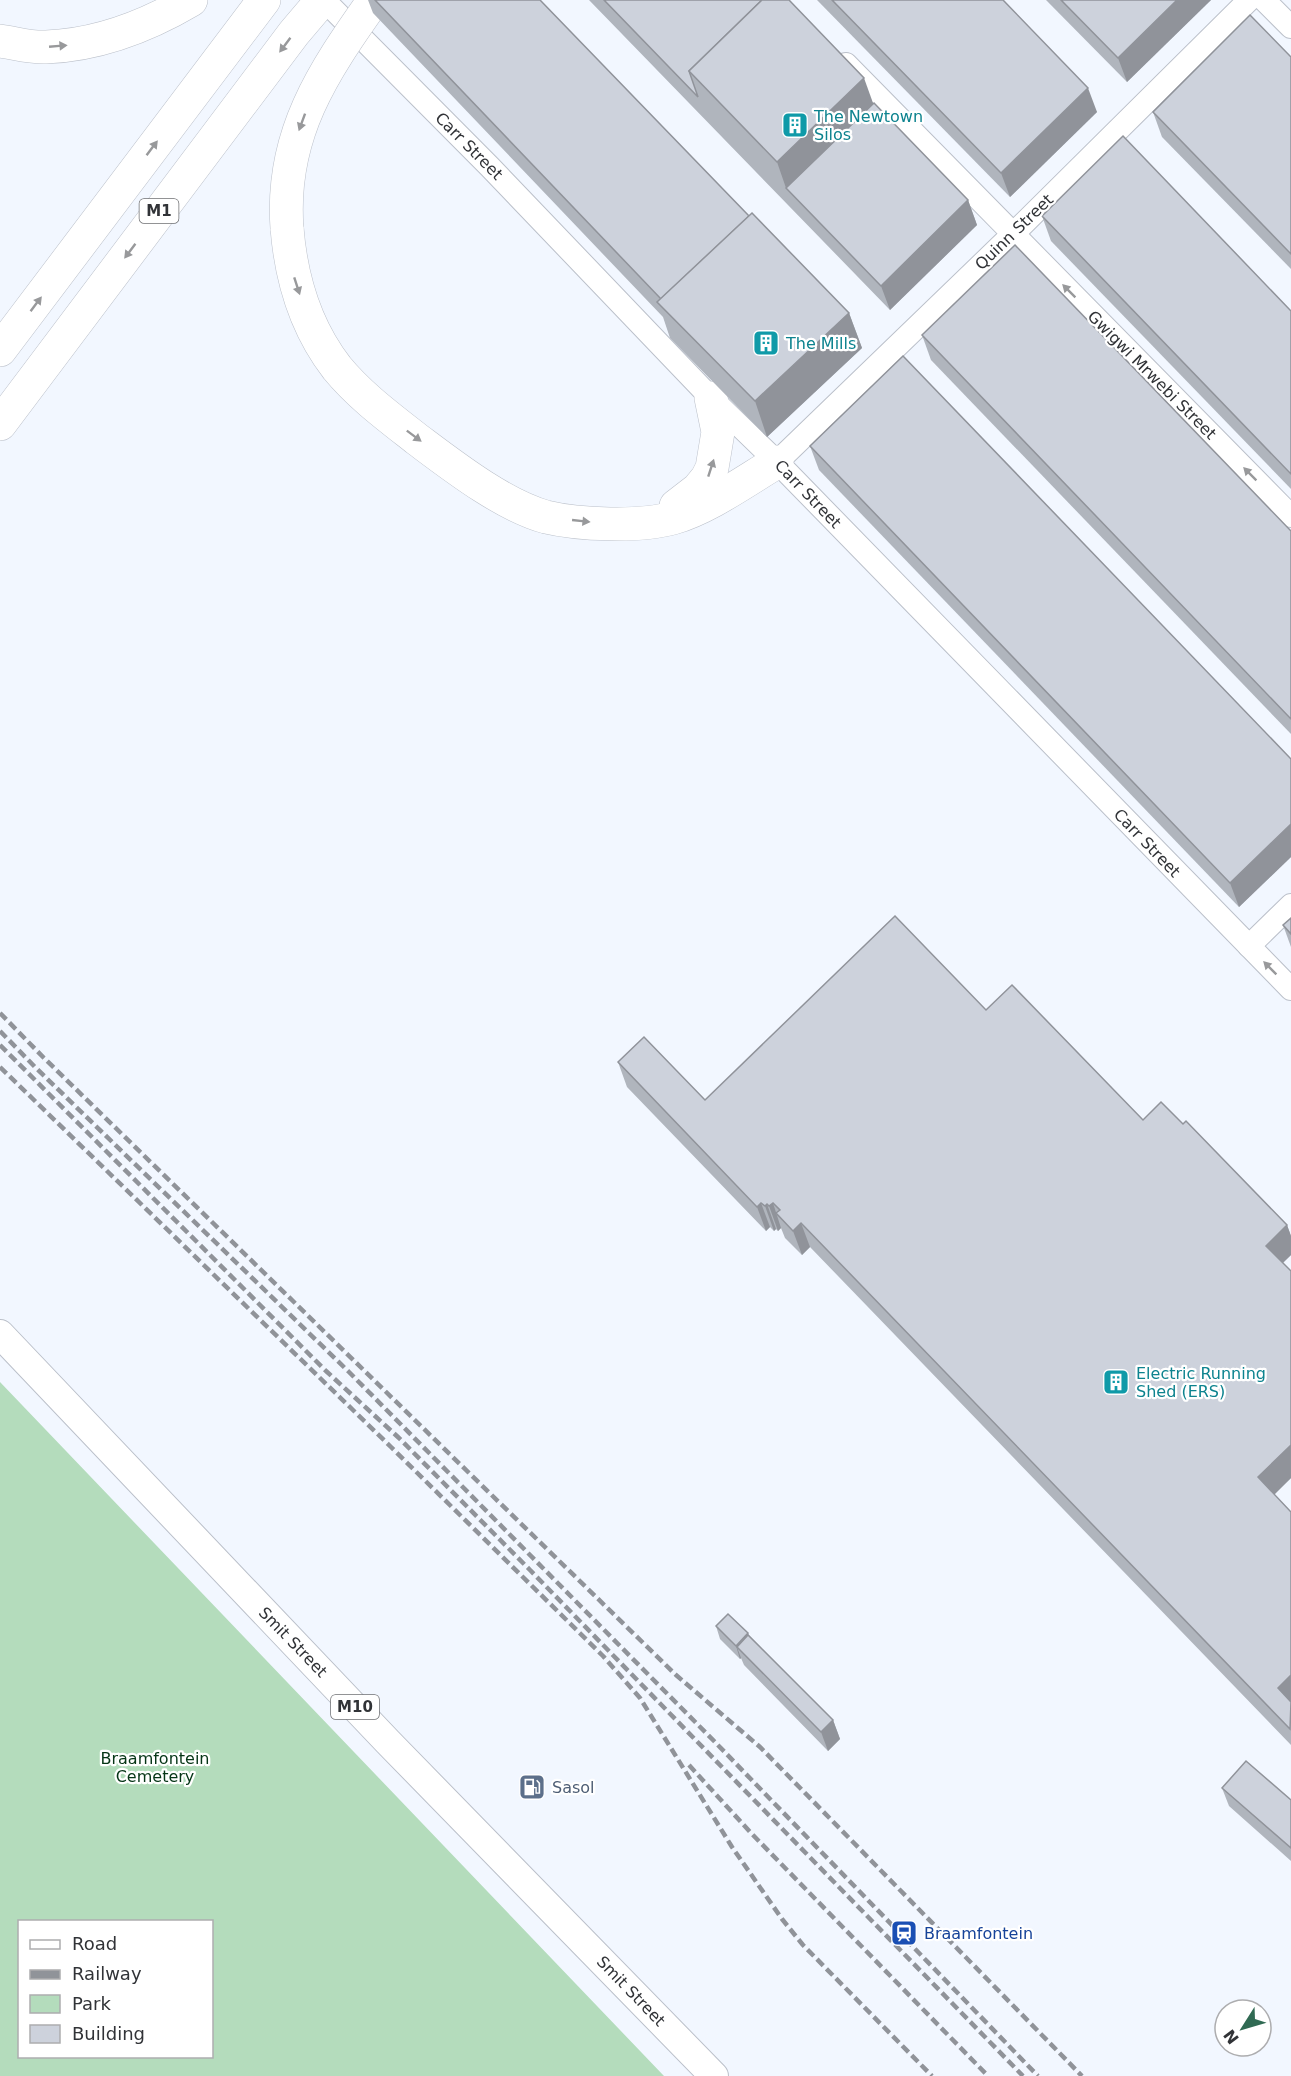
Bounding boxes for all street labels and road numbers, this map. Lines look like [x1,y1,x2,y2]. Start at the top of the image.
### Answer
street label: Carr Street [431,108,507,184]
street label: Quinn Street [971,190,1057,274]
road number: M1 [140,199,178,223]
street label: Gwigwi Mrwebi Street [1084,307,1220,443]
street label: Carr Street [771,456,845,532]
street label: Carr Street [1110,805,1184,881]
street label: Smit Street [255,1603,331,1681]
road number: M10 [331,1695,379,1719]
street label: Smit Street [593,1952,669,2030]

